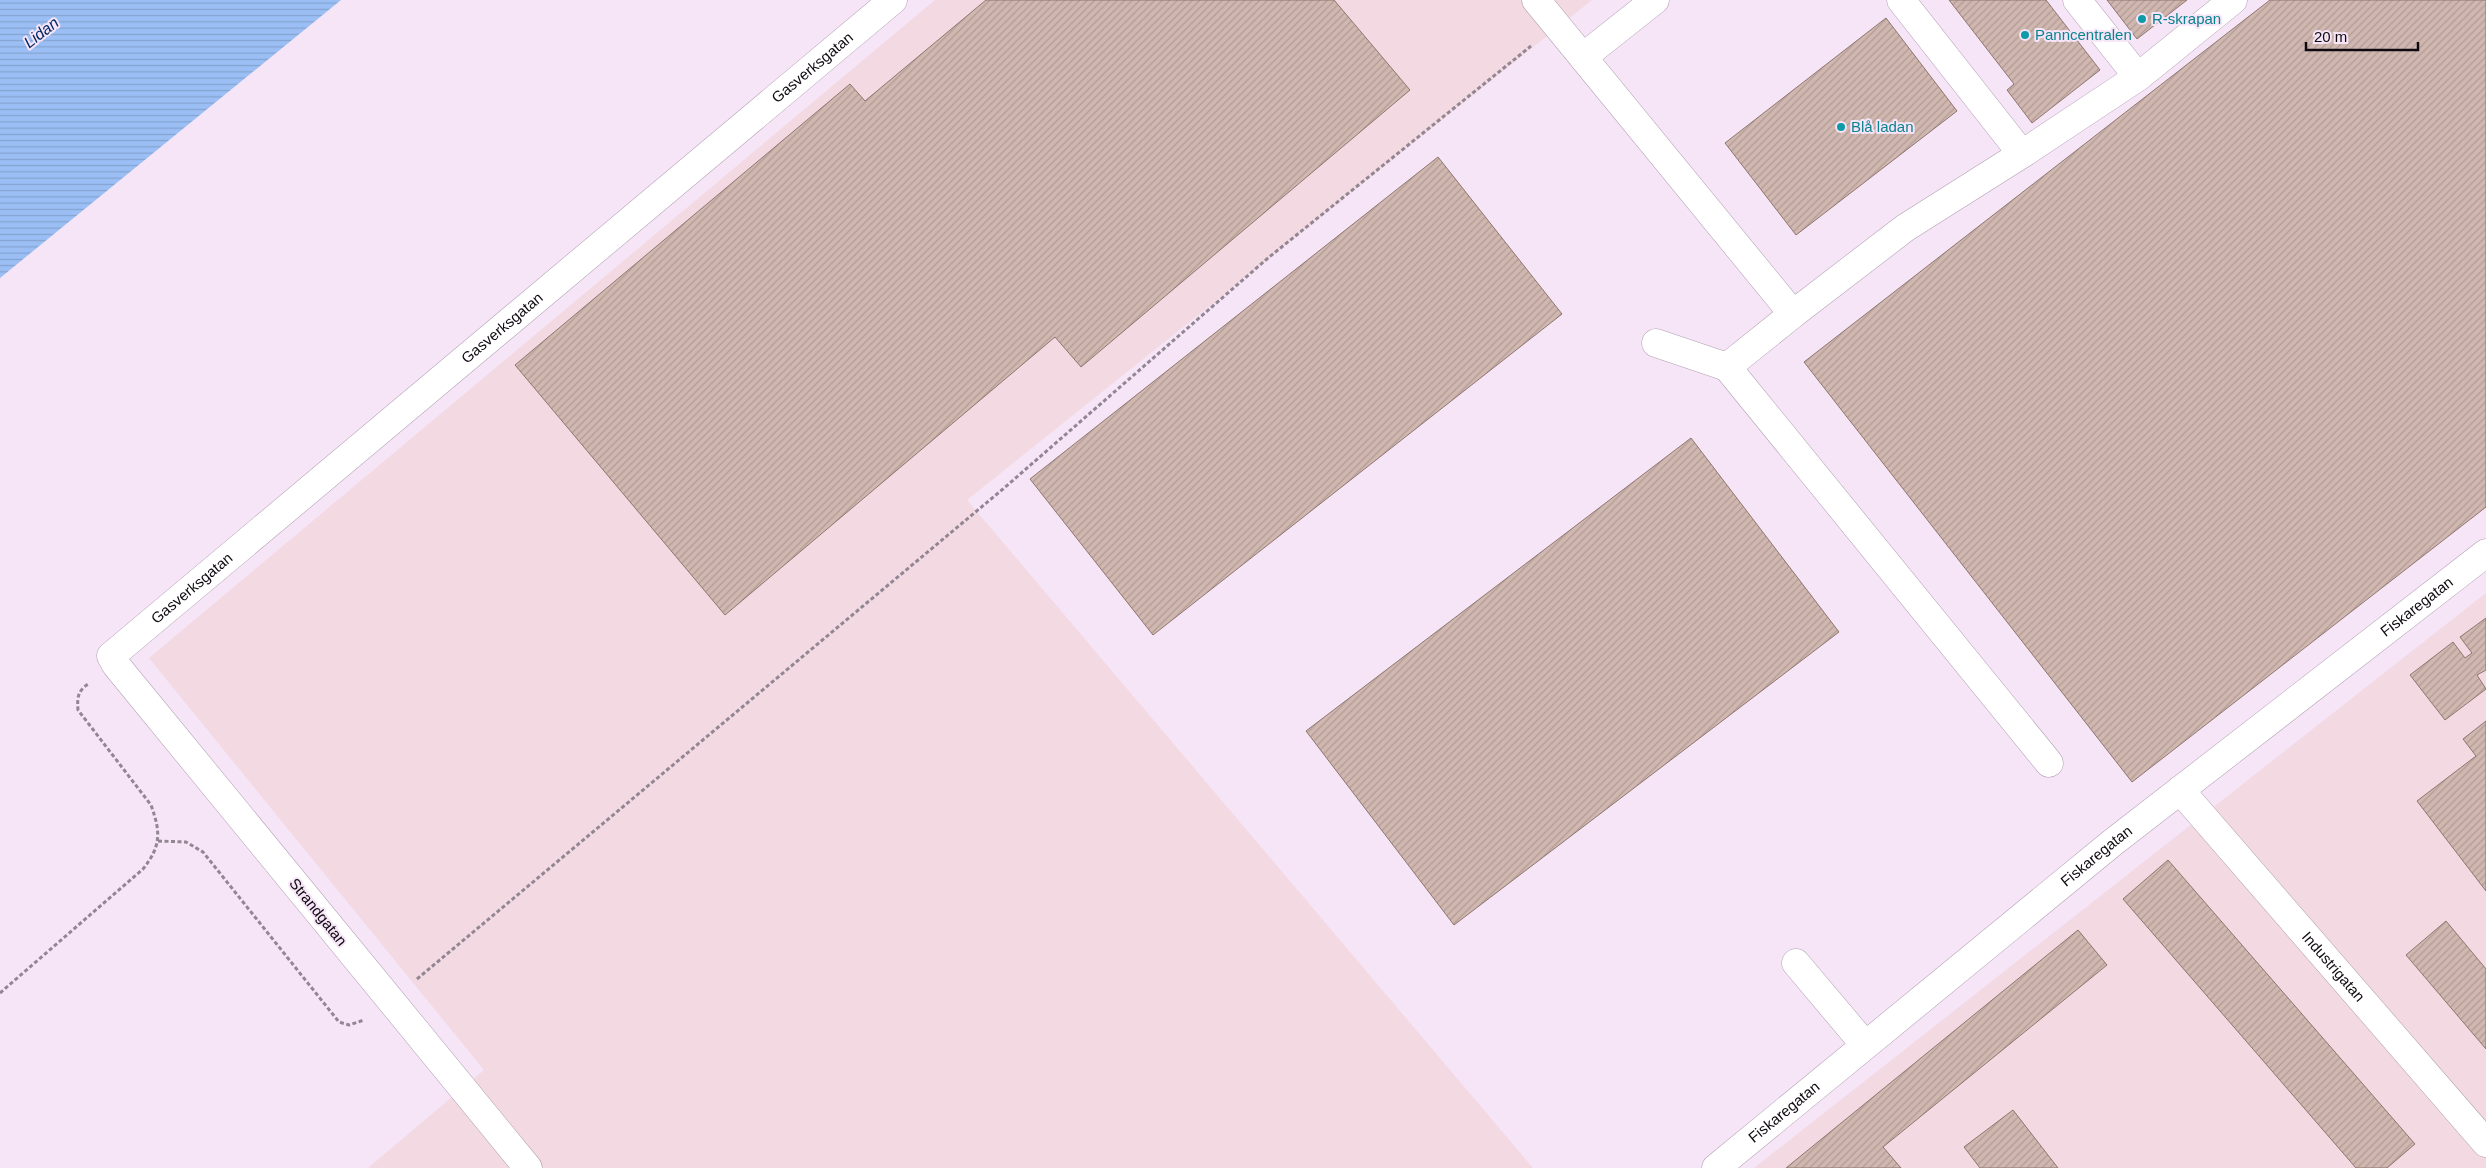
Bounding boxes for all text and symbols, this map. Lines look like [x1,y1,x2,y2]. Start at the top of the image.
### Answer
place label: R-skrapan [2152,10,2221,27]
marker: R-skrapan [2136,13,2148,25]
water label: Lidan [21,14,62,51]
scale bar [2306,20,2418,52]
place label: Panncentralen [2035,26,2132,43]
street label: Gasverksgatan [768,28,856,106]
text: 20 m [2314,28,2347,45]
marker: Panncentralen [2019,29,2031,41]
place label: Blå ladan [1851,118,1914,135]
marker: Blå ladan [1835,121,1847,133]
street label: Gasverksgatan [458,289,546,366]
street label: Gasverksgatan [147,549,236,627]
street label: Fiskaregatan [2377,573,2456,640]
street label: Fiskaregatan [2057,822,2135,890]
street label: Strandgatan [286,875,351,949]
street label: Industrigatan [2299,928,2368,1005]
street label: Fiskaregatan [1745,1078,1823,1146]

